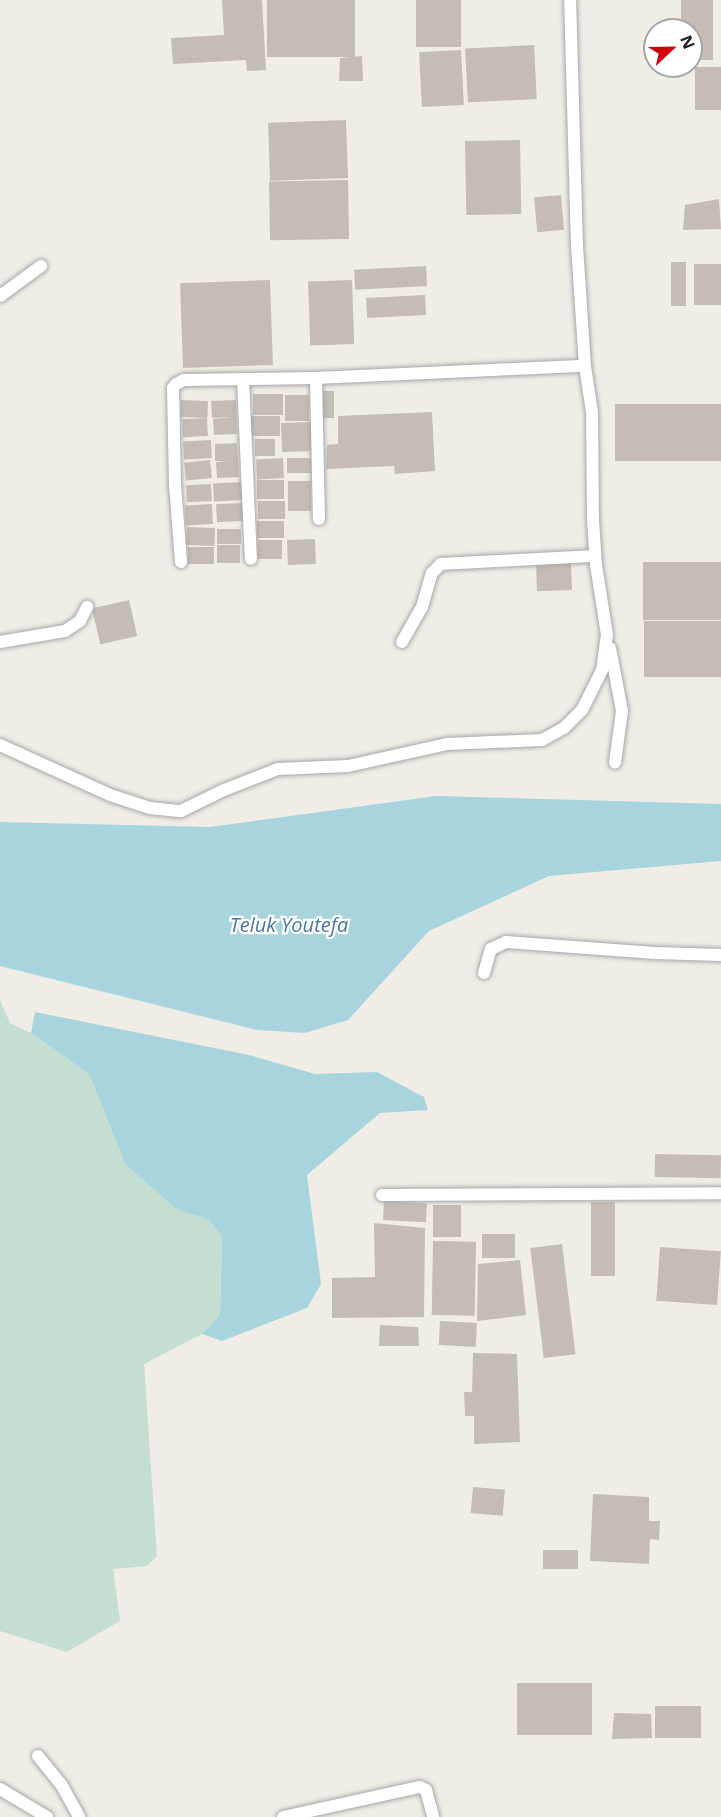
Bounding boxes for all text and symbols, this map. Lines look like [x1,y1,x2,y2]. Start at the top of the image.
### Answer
north arrow [643,18,703,78]
text: N [675,32,700,52]
water label: Teluk Youtefa [230,912,348,936]

